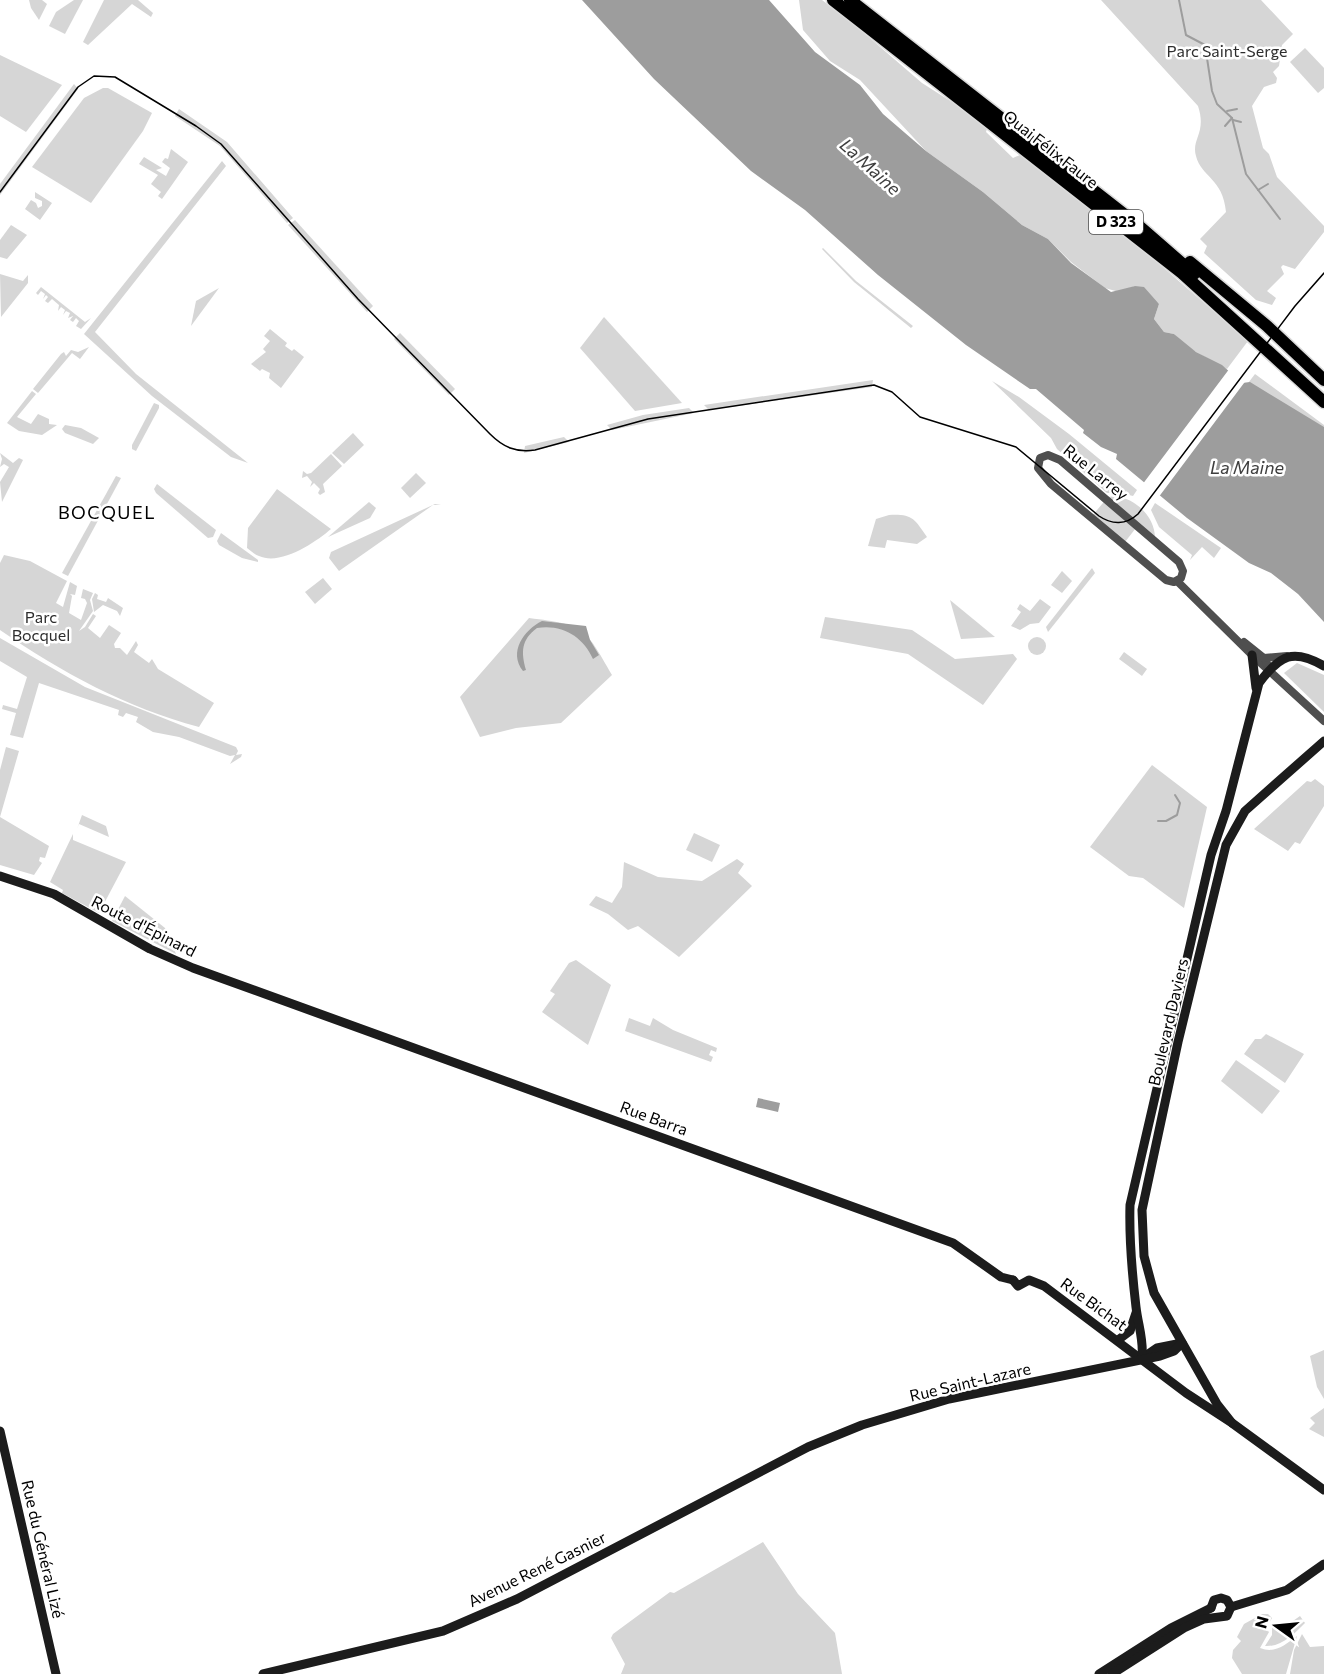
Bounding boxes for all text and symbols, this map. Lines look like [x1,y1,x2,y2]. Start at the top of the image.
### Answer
park label: Parc Saint-Serge [1166,41,1288,60]
street label: Quai Félix Faure [1000,106,1103,192]
water label: La Maine [836,133,906,200]
road number: D 323 [1089,210,1143,234]
street label: Rue Larrey [1060,440,1132,503]
water label: La Maine [1210,456,1285,478]
district label: BOCQUEL [58,501,156,523]
park label: Parc Bocquel [12,607,70,644]
street label: Route d'Épinard [89,891,200,960]
street label: Boulevard Daviers [1144,956,1191,1087]
street label: Rue Barra [618,1097,691,1139]
street label: Rue Bichat [1057,1273,1132,1334]
street label: Rue Saint-Lazare [907,1358,1032,1405]
street label: Rue du Général Lizé [18,1478,69,1620]
street label: Avenue René Gasnier [465,1527,609,1610]
north arrow [1246,1596,1306,1656]
text: N [1250,1614,1272,1630]

